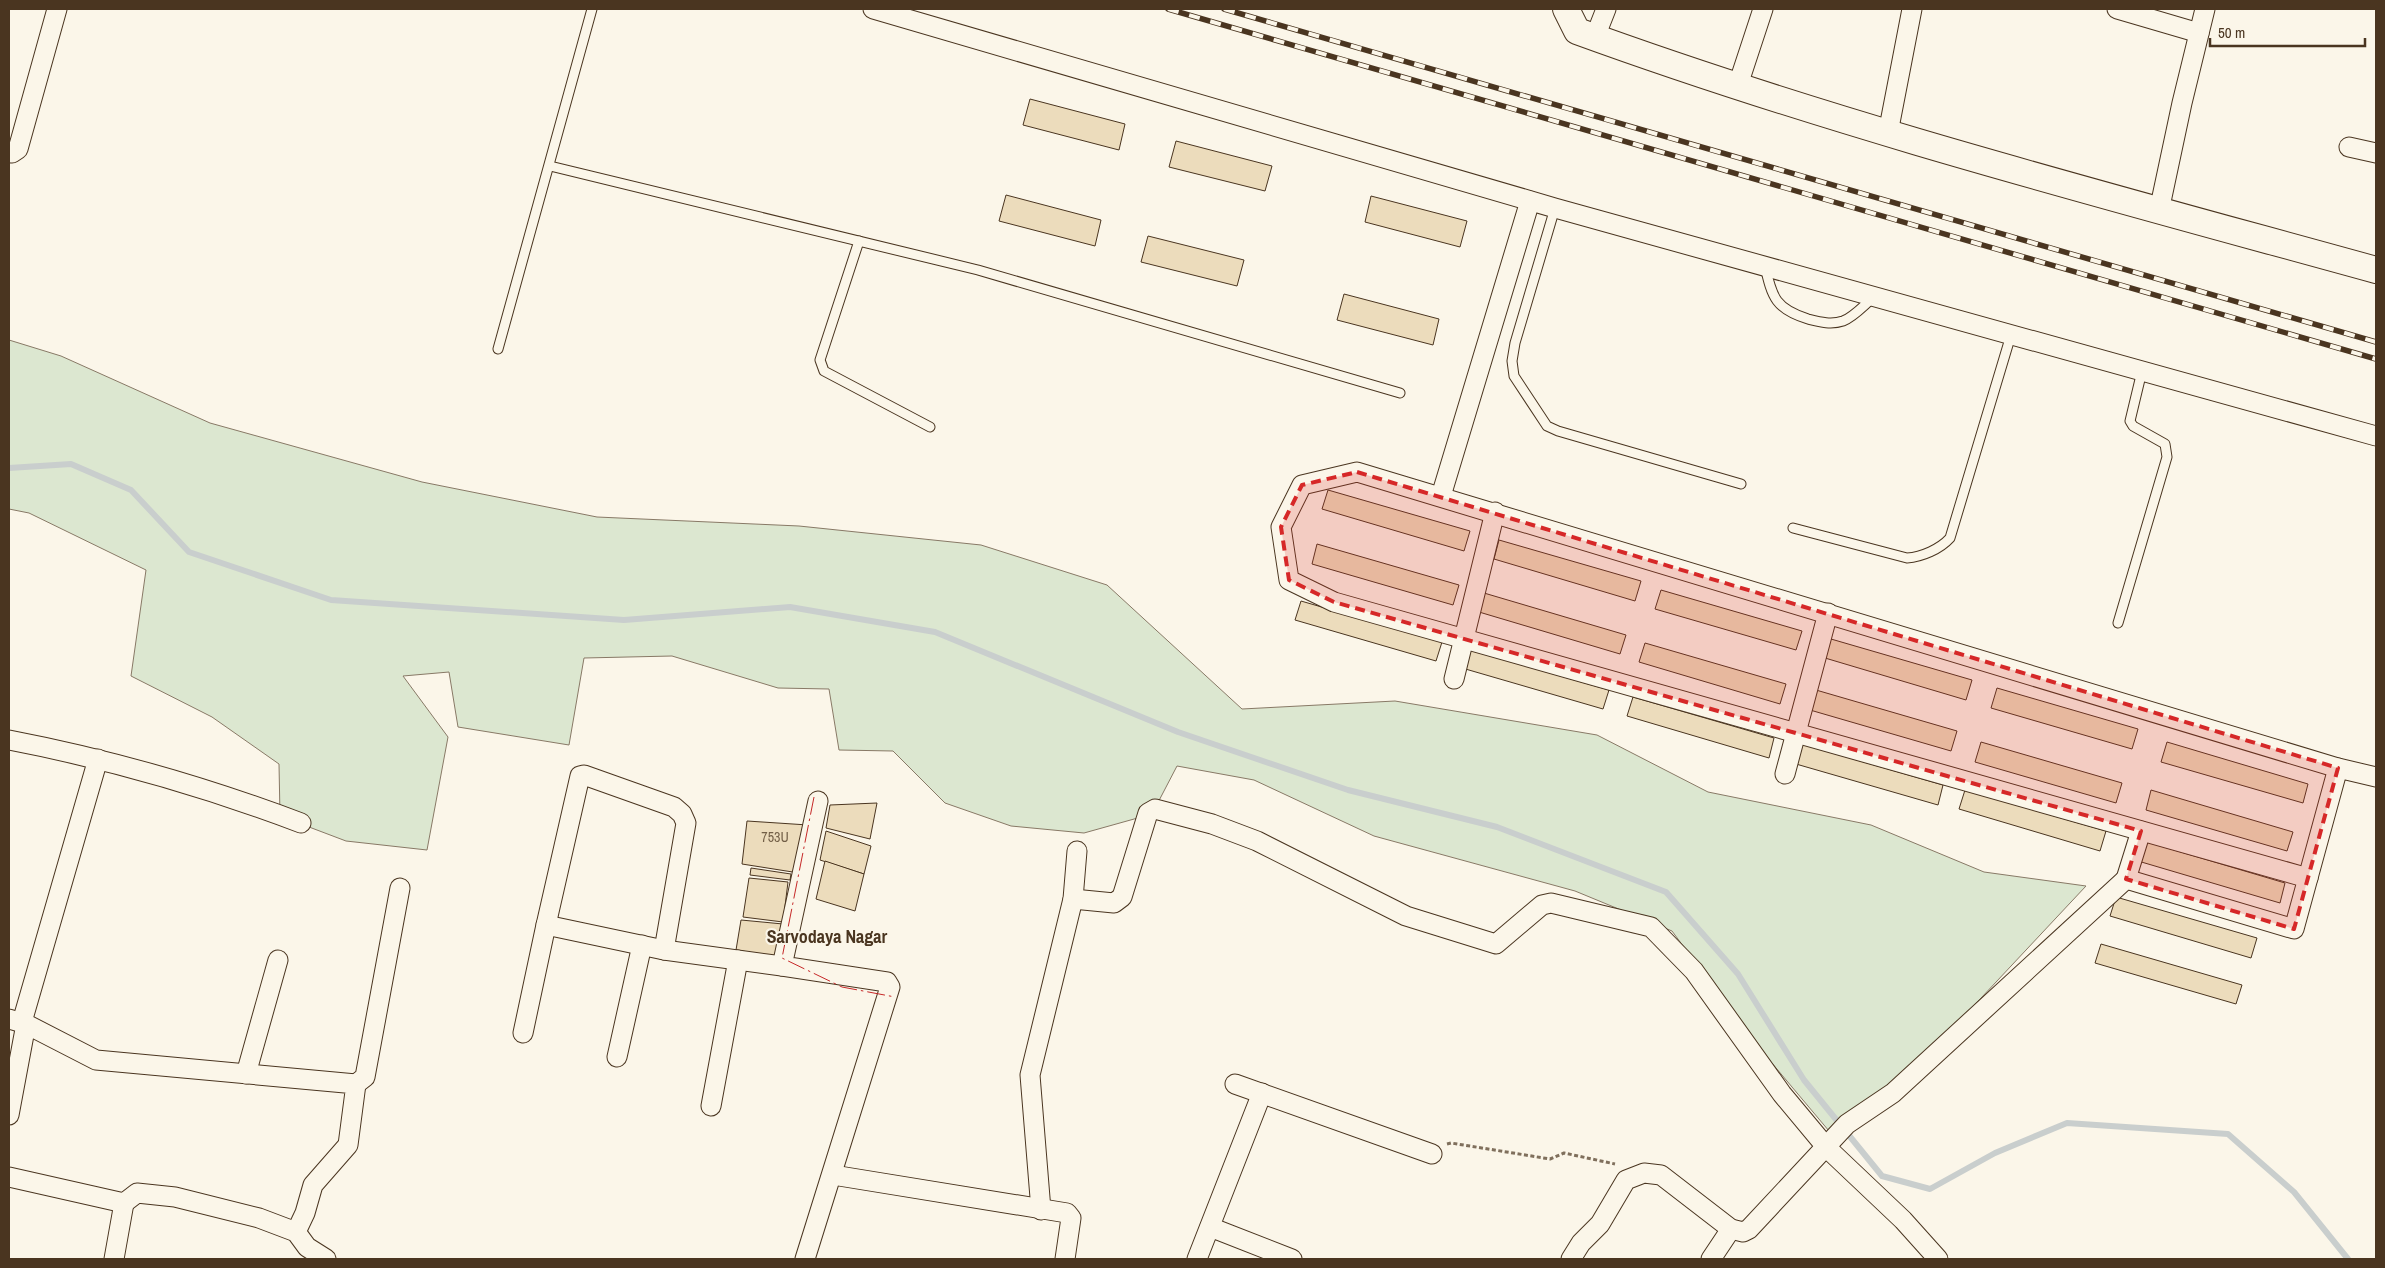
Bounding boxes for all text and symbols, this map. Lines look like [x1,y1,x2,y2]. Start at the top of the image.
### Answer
scale bar [2210,15,2365,47]
text: 50 m [2218,22,2245,43]
house number: 753U [761,828,789,846]
district label: Sarvodaya Nagar [767,924,888,949]

